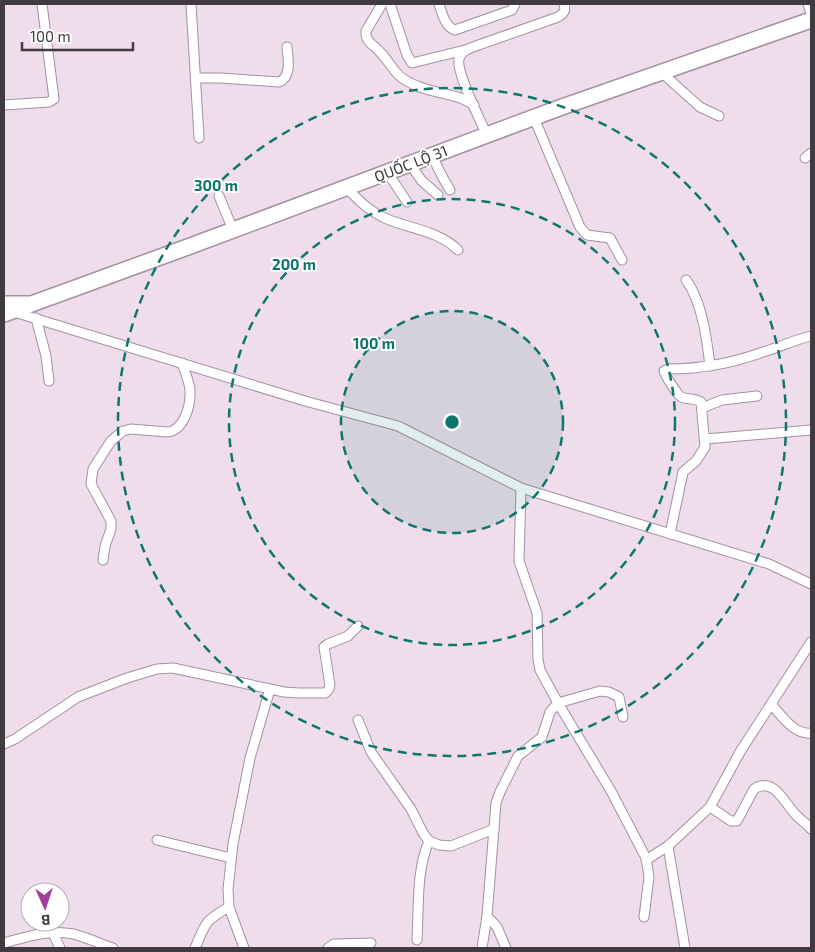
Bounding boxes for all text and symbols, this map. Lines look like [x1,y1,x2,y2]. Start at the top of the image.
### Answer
scale bar [22,20,134,52]
text: 100 m [30,27,71,45]
street label: QUỐC LỘ 31 [371,139,450,186]
text: 300 m [194,176,238,194]
text: 200 m [272,255,316,273]
text: 100 m [353,334,395,352]
centre of rings [443,413,461,431]
north arrow [20,882,70,932]
text: B [41,912,51,929]

